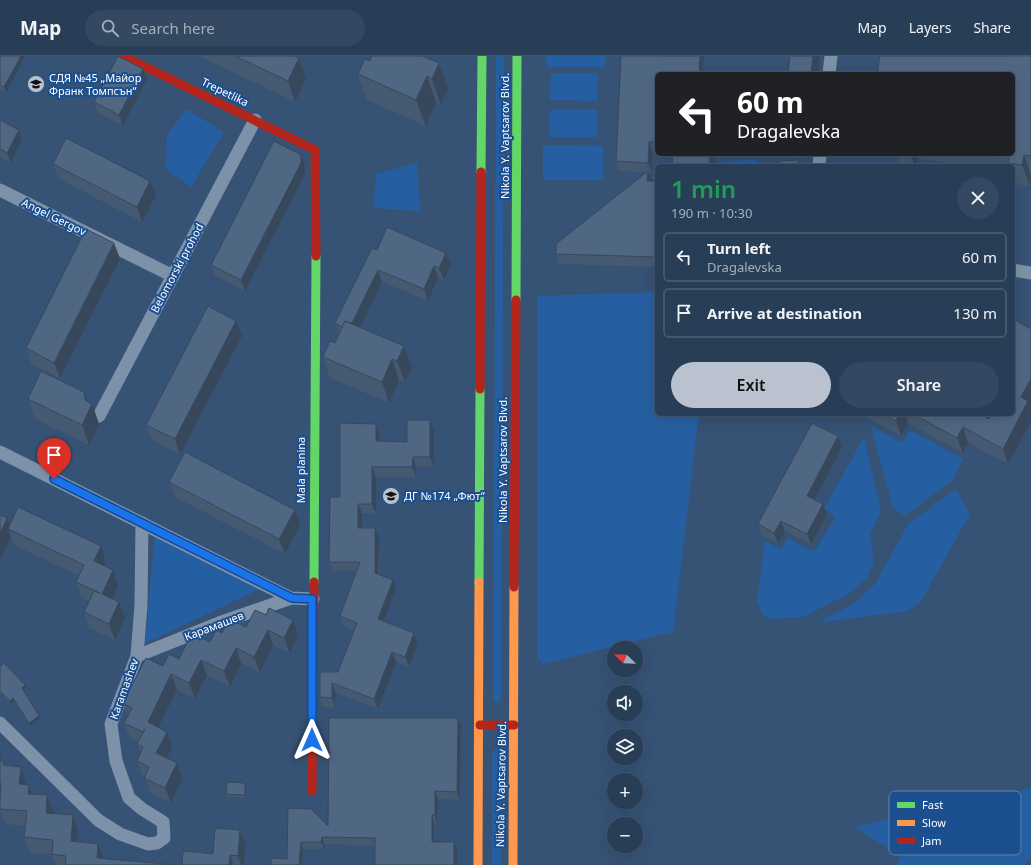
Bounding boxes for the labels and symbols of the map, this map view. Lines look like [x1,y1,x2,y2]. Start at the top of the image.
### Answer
place label: СДЯ №45 „Майор Франк Томпсън“ [49,70,142,98]
street label: Nikola Y. Vaptsarov Blvd. [497,73,512,199]
school or university icon: СДЯ №45 „Майор Франк Томпсън“ [26,74,46,94]
street label: Trepetlika [199,74,251,109]
street label: Angel Gergov [20,194,89,239]
street label: Belomorski prohod [147,220,206,315]
street label: Nikola Y. Vaptsarov Blvd. [495,397,510,523]
street label: Mala planina [293,437,308,503]
pin [37,438,71,479]
school or university icon: ДГ №174 „Фют“ [381,486,401,506]
place label: ДГ №174 „Фют“ [404,488,485,503]
street label: Карамашев [182,607,246,644]
north arrow [607,641,643,677]
street label: Karamashev [106,656,142,721]
position arrow [291,719,333,761]
street label: Nikola Y. Vaptsarov Blvd. [492,721,509,847]
legend [889,791,1021,855]
text: Fast [922,797,943,812]
text: Slow [922,815,946,830]
text: Jam [921,833,941,848]

